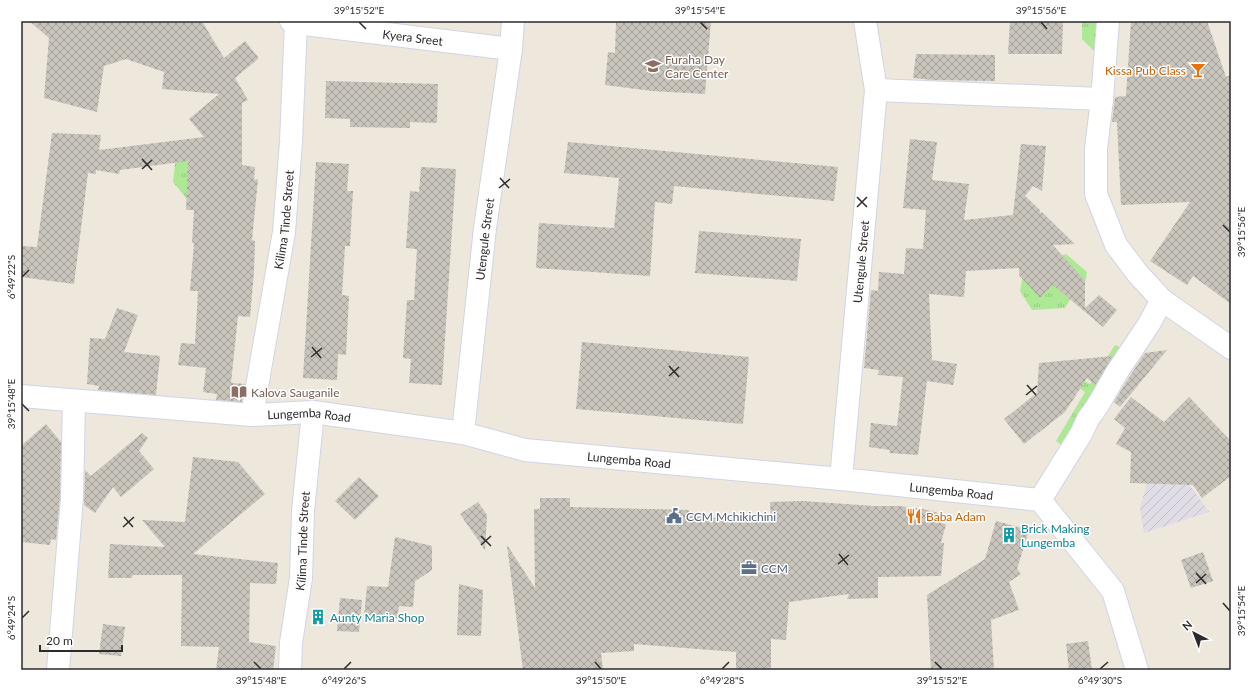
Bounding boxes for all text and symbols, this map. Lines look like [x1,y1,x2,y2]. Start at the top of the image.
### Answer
text: 39°15'52"E [334,4,384,16]
text: 39°15'54"E [675,4,725,16]
text: 39°15'56"E [1016,4,1066,16]
street label: Kyera Sreet [382,26,444,48]
place label: Furaha Day Care Center [665,52,729,81]
school or university icon: Furaha Day Care Center [644,57,662,75]
bar icon: Kissa Pub Class [1189,61,1207,79]
place label: Kissa Pub Class [1105,63,1186,78]
street label: Kilima Tinde Street [270,169,296,270]
street label: Utengule Street [472,196,497,281]
text: 39°15'56"E [1235,207,1247,257]
street label: Utengule Street [849,219,872,304]
text: 6°49'22"S [5,255,17,299]
text: 39°15'48"E [5,379,17,429]
library icon: Kalova Sauganile [230,383,248,401]
place label: Kalova Sauganile [251,385,339,400]
street label: Lungemba Road [267,404,352,425]
street label: Lungemba Road [586,448,671,471]
street label: Lungemba Road [909,479,994,503]
street label: Kilima Tinde Street [292,490,313,592]
public building icon: CCM Mchikichini [665,507,683,525]
restaurant icon: Baba Adam [905,507,923,525]
place label: CCM Mchikichini [686,509,776,524]
place label: Baba Adam [926,509,986,524]
place label: Brick Making Lungemba [1021,521,1090,550]
building icon: Brick Making Lungemba [1000,526,1018,544]
office icon: CCM [740,559,758,577]
place label: CCM [761,561,788,576]
text: 39°15'54"E [1235,586,1247,636]
text: 6°49'24"S [5,596,17,640]
building icon: Aunty Maria Shop [309,608,327,626]
place label: Aunty Maria Shop [330,610,425,625]
north arrow [1174,613,1214,653]
text: N [1179,618,1194,633]
scale bar [40,627,122,653]
text: 20 m [46,633,73,648]
text: 39°15'48"E [236,674,286,686]
text: 6°49'26"S [322,674,366,686]
text: 39°15'50"E [576,674,626,686]
text: 6°49'28"S [700,674,744,686]
text: 39°15'52"E [917,674,967,686]
text: 6°49'30"S [1078,674,1122,686]

